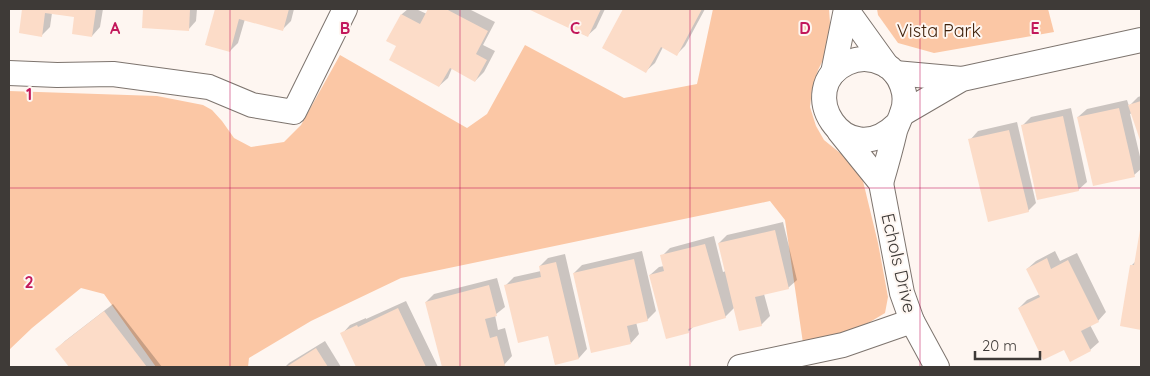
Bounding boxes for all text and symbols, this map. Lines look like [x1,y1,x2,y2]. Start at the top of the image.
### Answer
text: A [110,18,121,38]
text: B [340,18,350,38]
text: C [570,18,580,38]
text: D [799,18,811,38]
text: E [1030,18,1040,38]
park label: Vista Park [897,19,981,42]
text: 1 [26,84,32,104]
street label: Echols Drive [876,211,922,315]
text: 2 [24,272,34,292]
scale bar [975,328,1040,360]
text: 20 m [982,336,1017,355]

